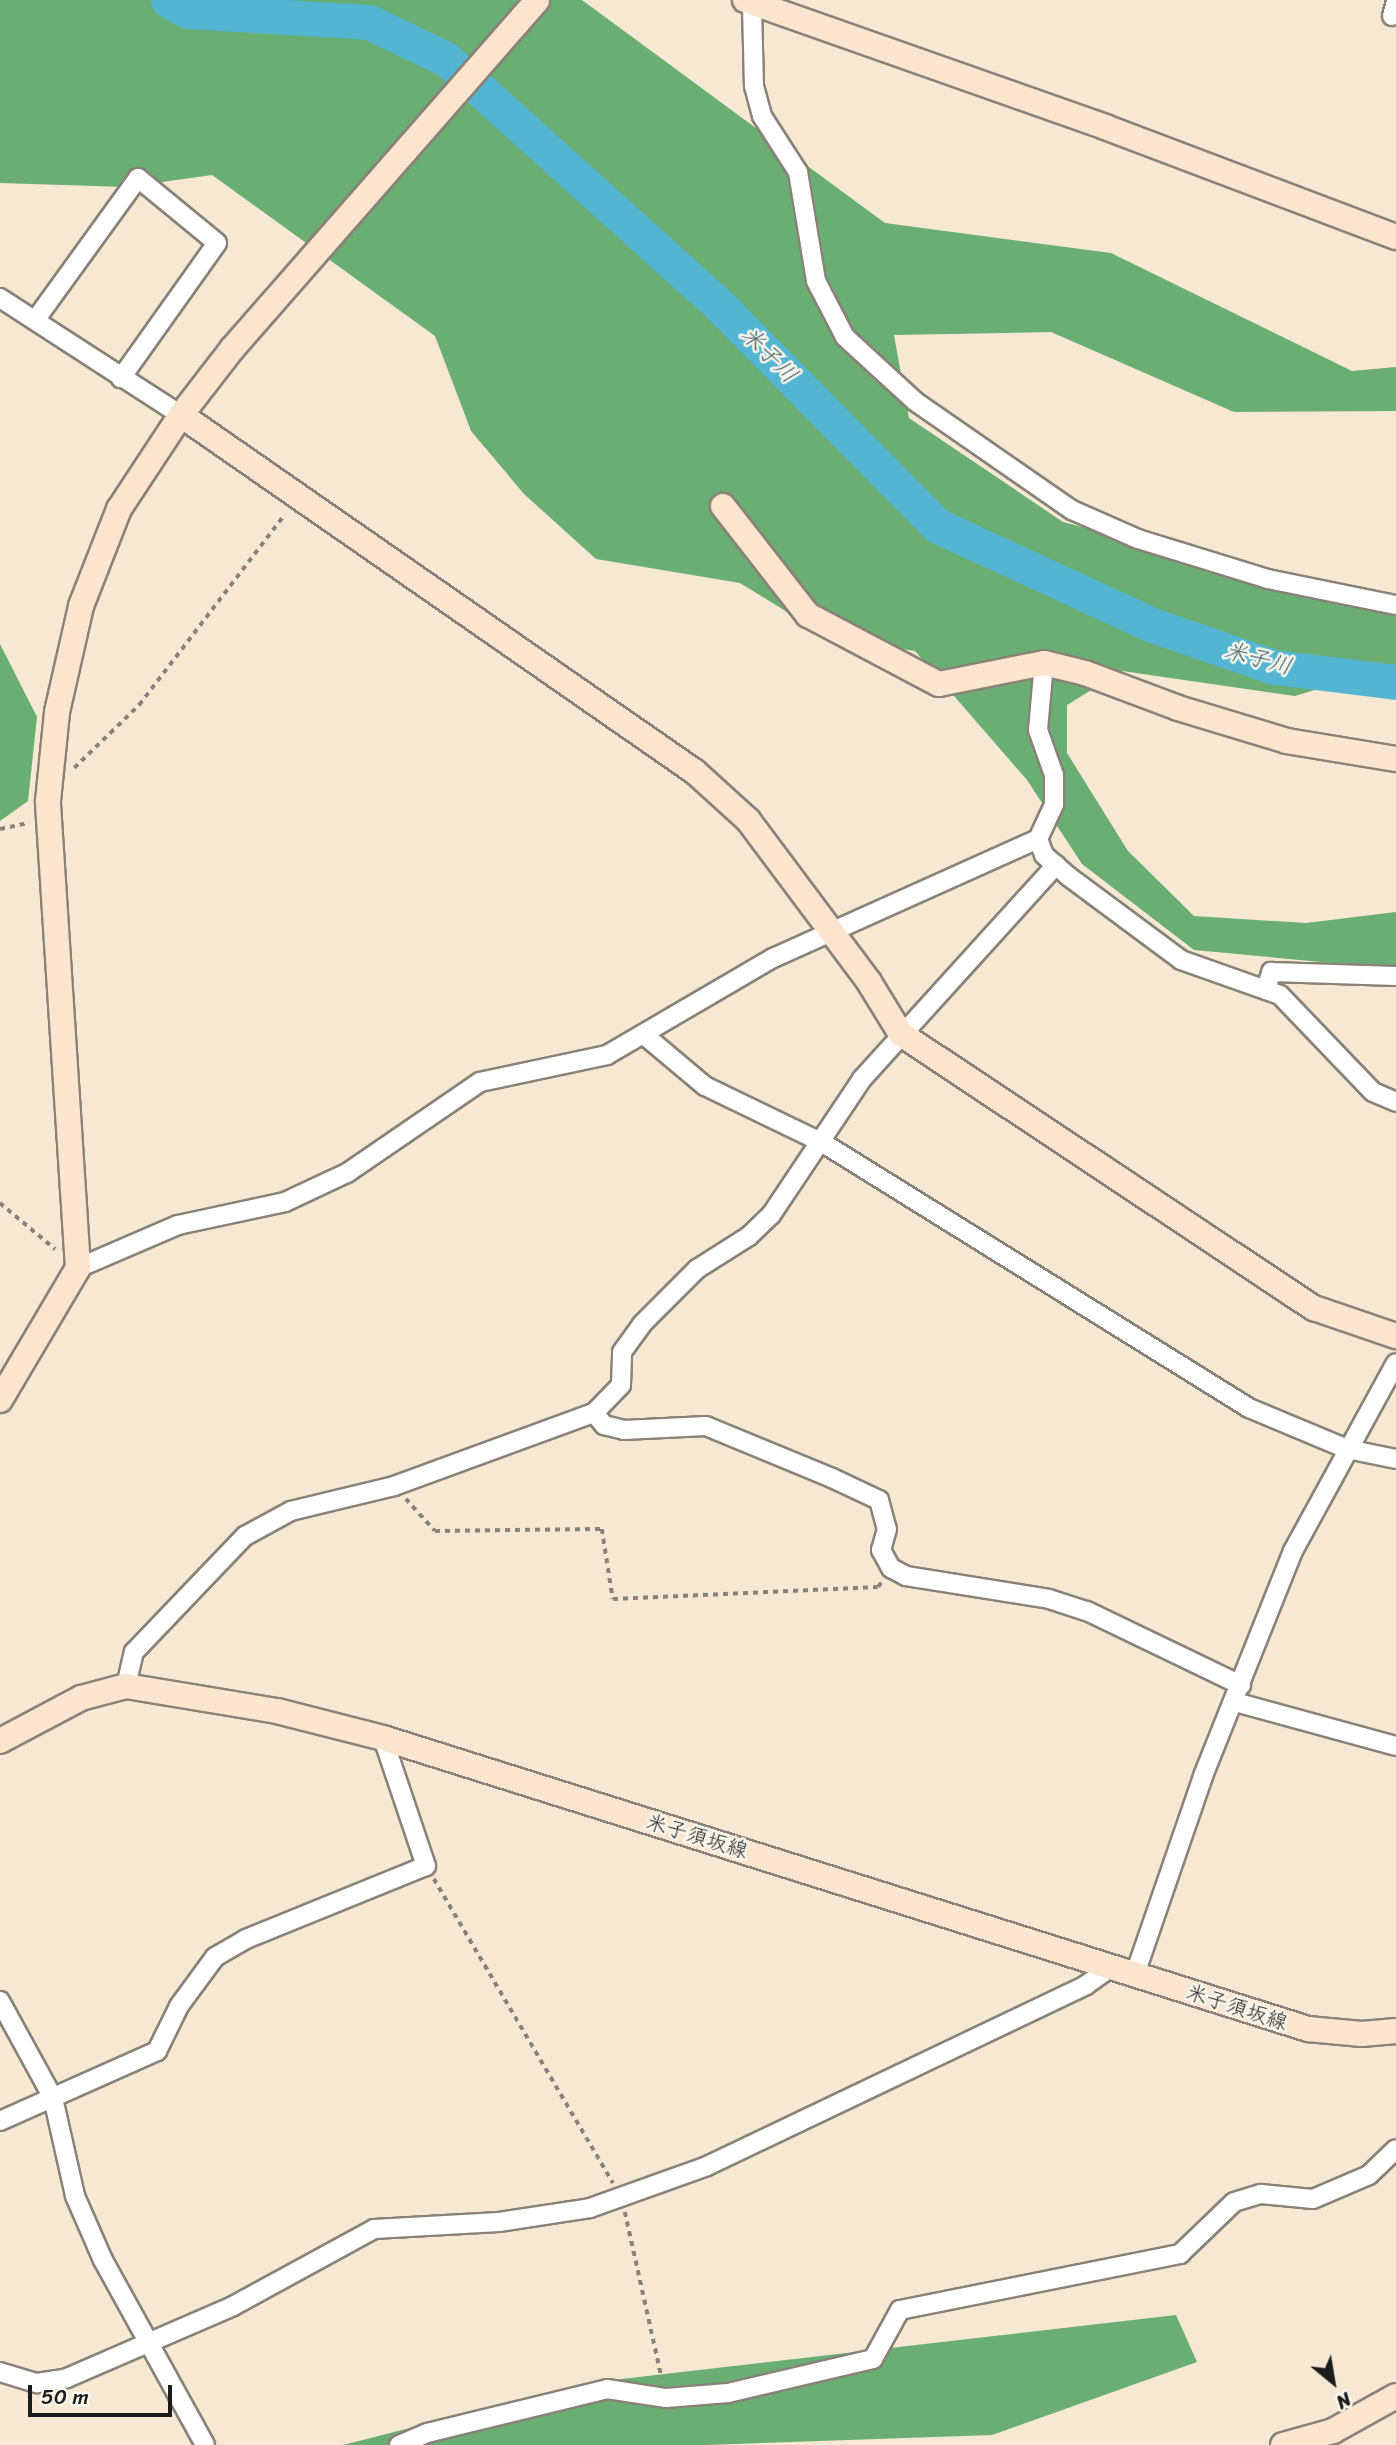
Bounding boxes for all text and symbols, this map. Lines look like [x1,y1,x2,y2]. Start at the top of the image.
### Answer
water label: 米子川 [735,321,803,389]
water label: 米子川 [1221,637,1295,681]
street label: 米子須坂線 [643,1809,751,1863]
street label: 米子須坂線 [1183,1979,1291,2035]
north arrow [1298,2347,1368,2417]
scale bar [32,2372,175,2416]
text: 50 m [41,2378,89,2416]
text: N [1330,2383,1358,2418]

